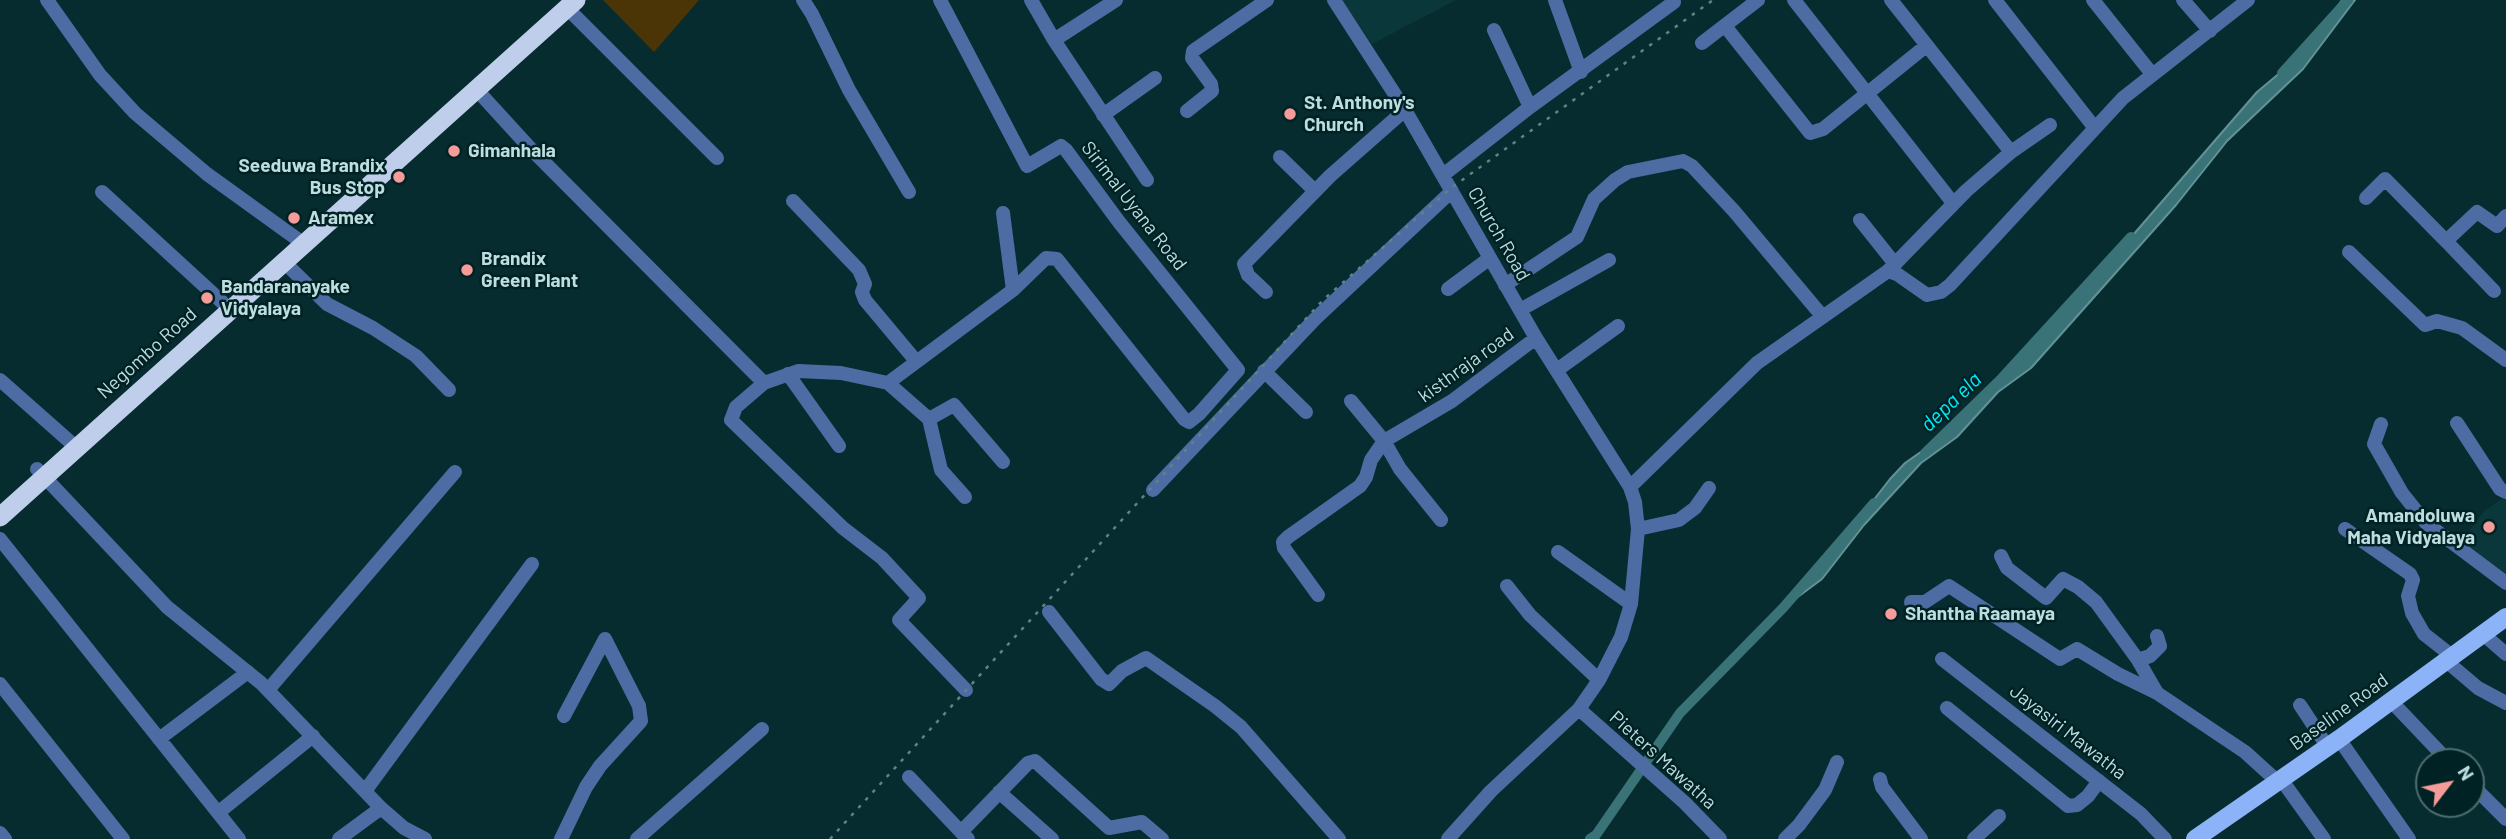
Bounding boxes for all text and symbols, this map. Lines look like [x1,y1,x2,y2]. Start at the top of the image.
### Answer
place label: St. Anthony's Church [1304,92,1415,136]
marker: St. Anthony's Church [1282,106,1298,122]
street label: Sirimal Uyana Road [1076,137,1192,275]
place label: Gimanhala [468,140,556,162]
marker: Gimanhala [446,143,462,159]
place label: Seeduwa Brandix Bus Stop [239,155,385,199]
marker: Seeduwa Brandix Bus Stop [391,169,407,185]
street label: Church Road [1463,183,1535,285]
place label: Aramex [308,207,374,229]
marker: Aramex [286,210,302,226]
place label: Brandix Green Plant [481,248,578,292]
marker: Brandix Green Plant [459,262,475,278]
place label: Bandaranayake Vidyalaya [221,276,350,320]
marker: Bandaranayake Vidyalaya [199,290,215,306]
street label: Negombo Road [93,303,201,403]
street label: kisthraja road [1414,323,1518,407]
water label: depa ela [1915,367,1987,437]
place label: Amandoluwa Maha Vidyalaya [2347,505,2475,549]
marker: Amandoluwa Maha Vidyalaya [2481,519,2497,535]
place label: Shantha Raamaya [1905,603,2055,625]
marker: Shantha Raamaya [1883,606,1899,622]
street label: Baseline Road [2285,669,2393,755]
street label: Jayasiri Mawatha [2005,679,2131,785]
street label: Pieters Mawatha [1605,706,1721,814]
north arrow [2415,748,2485,818]
text: N [2453,761,2480,784]

